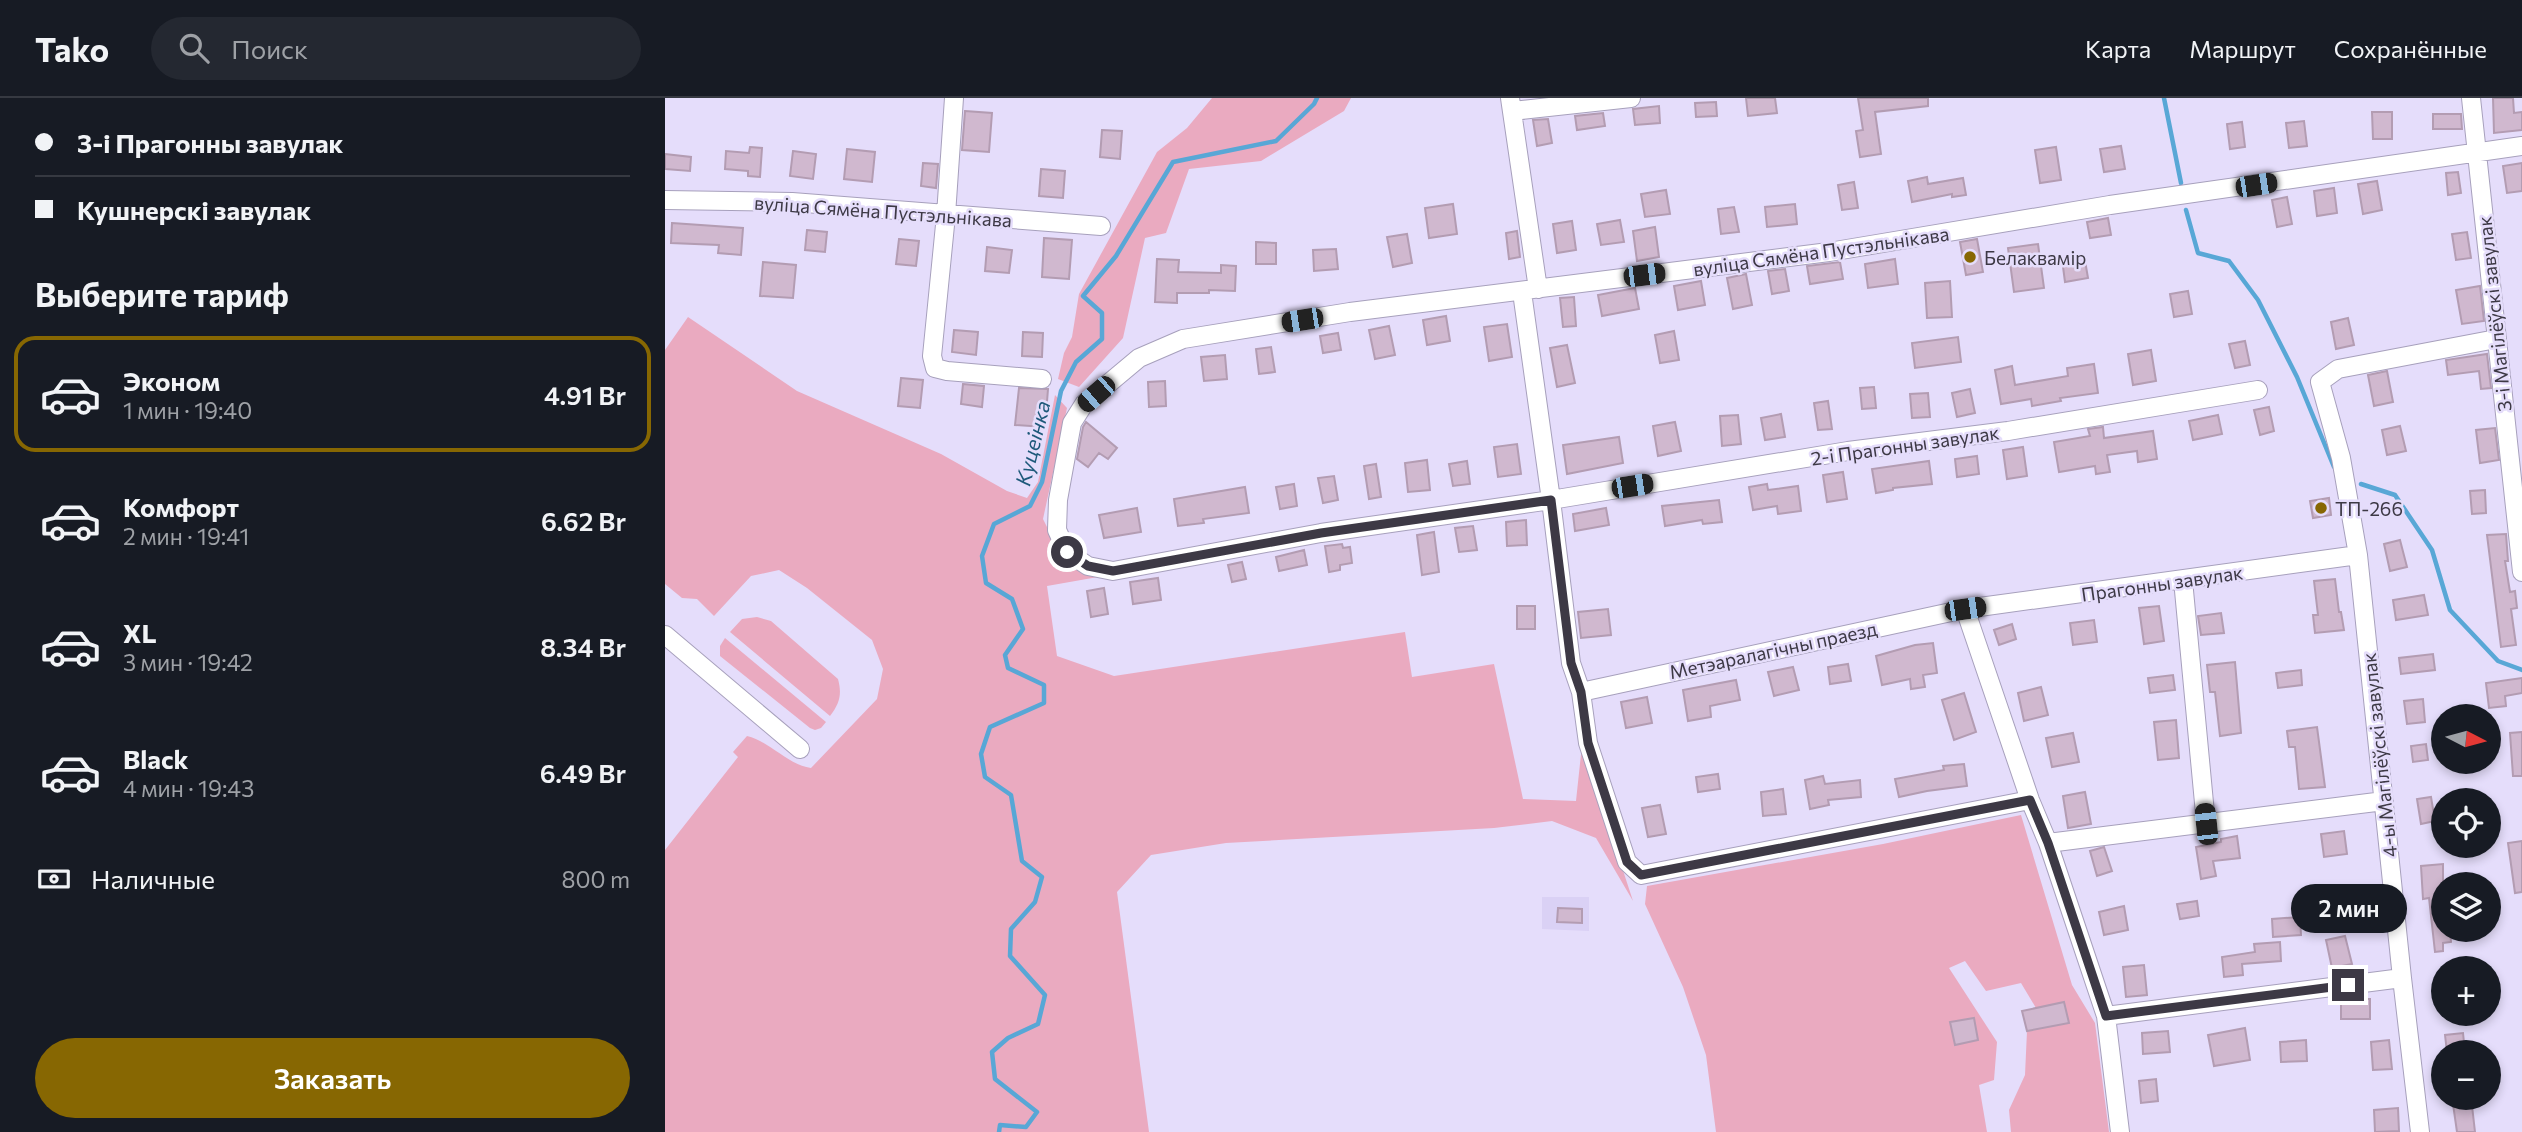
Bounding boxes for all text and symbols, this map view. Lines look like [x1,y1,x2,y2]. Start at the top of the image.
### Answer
search box [151,17,641,80]
text: Tako [35,28,109,69]
icon: search [175,29,213,67]
text: Поиск [231,33,308,64]
text: Карта [2085,34,2151,63]
text: Маршрут [2189,34,2296,63]
text: Сохранённые [2334,34,2487,63]
text: 3-і Прагонны завулак [77,127,343,158]
car [2234,171,2279,199]
street label: вуліца Сямёна Пустэльнікава [753,191,1013,231]
text: Кушнерскі завулак [77,194,311,225]
street label: 3-і Магілёўскі завулак [2472,215,2516,413]
street label: вуліца Сямёна Пустэльнікава [1692,222,1950,280]
place label: Белаквамір [1984,246,2086,269]
marker: Белаквамір [1962,249,1978,265]
car [1622,262,1667,288]
text: Выберите тариф [35,274,289,314]
car [1280,306,1325,334]
icon: car [39,363,102,426]
text: Эконом [123,365,220,396]
car [1074,372,1119,416]
text: 4.91 Br [544,379,626,410]
text: 1 мин · 19:40 [123,396,252,424]
water label: Куцеінка [1009,398,1055,488]
street label: 2-і Прагонны завулак [1809,420,2001,470]
car [1610,472,1655,500]
icon: car [39,489,102,552]
text: Комфорт [123,491,239,522]
place label: ТП-266 [2335,497,2403,520]
marker: ТП-266 [2313,500,2329,516]
text: 6.62 Br [541,505,626,536]
text: 2 мин · 19:41 [123,522,249,550]
route start [1051,536,1083,568]
street label: Прагонны завулак [2080,560,2244,606]
car [1943,596,1988,622]
icon: car [39,615,102,678]
text: XL [123,617,157,648]
street label: Метэаралагічны праезд [1667,617,1879,683]
text: 8.34 Br [540,631,626,662]
text: 3 мин · 19:42 [123,648,253,676]
street label: 4-ы Магілёўскі завулак [2357,652,2401,858]
north arrow [2431,704,2501,774]
map controls [2431,704,2501,1110]
icon: car [39,741,102,804]
text: Black [123,743,189,774]
text: 6.49 Br [540,757,626,788]
text: 4 мин · 19:43 [123,774,254,802]
button: locate [2431,788,2501,858]
car [2194,802,2219,846]
icon: cash [35,860,73,898]
text: Наличные [91,863,215,894]
text: 800 m [562,865,630,893]
button: layers [2431,872,2501,942]
callout: 2 мин [2290,884,2406,932]
text: 2 мин [2319,894,2379,922]
button: + [2431,956,2501,1026]
route end [2332,969,2364,1001]
button: Заказать [35,1038,630,1118]
button: − [2431,1040,2501,1110]

